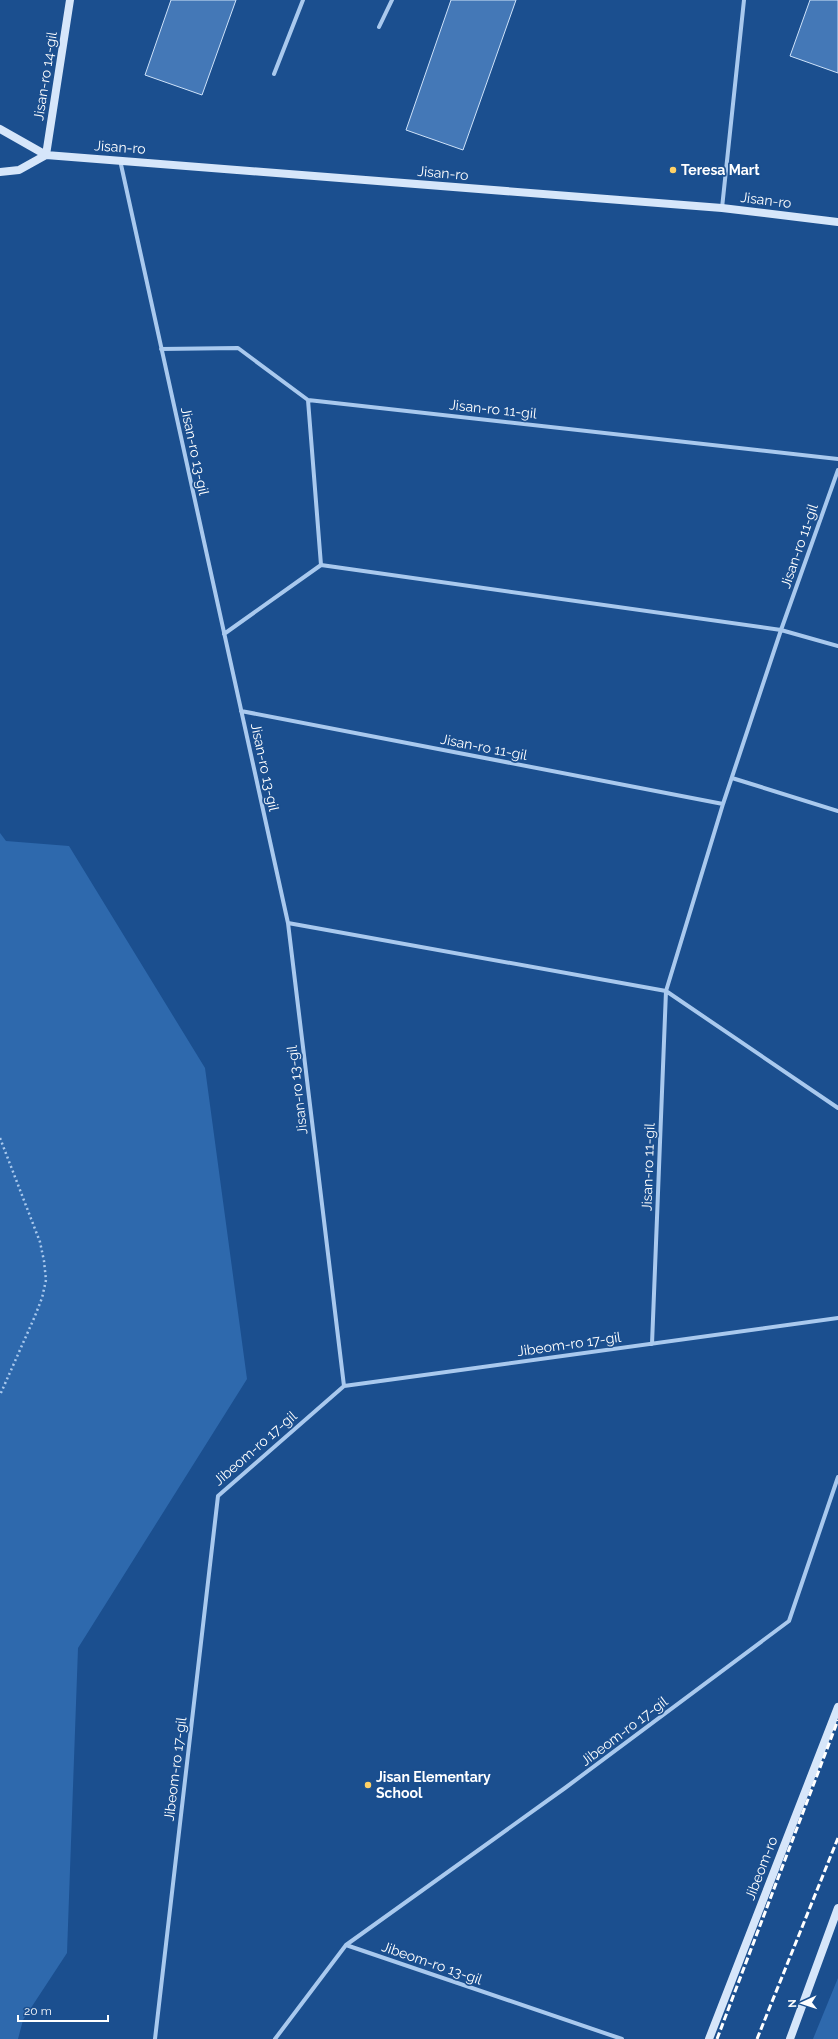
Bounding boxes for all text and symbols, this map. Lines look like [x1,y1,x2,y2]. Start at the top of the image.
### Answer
street label: Jisan-ro 14-gil [30,30,60,122]
street label: Jisan-ro [94,137,146,157]
place label: Teresa Mart [681,162,760,178]
street label: Jisan-ro [417,163,469,183]
marker: Teresa Mart [668,165,678,175]
street label: Jisan-ro [740,189,792,211]
street label: Jisan-ro 11-gil [448,396,538,422]
street label: Jisan-ro 13-gil [178,405,212,497]
street label: Jisan-ro 11-gil [777,502,821,590]
street label: Jisan-ro 13-gil [248,721,282,813]
street label: Jisan-ro 11-gil [439,731,529,763]
street label: Jisan-ro 13-gil [284,1044,310,1136]
street label: Jisan-ro 11-gil [638,1123,658,1211]
street label: Jibeom-ro 17-gil [516,1329,622,1359]
street label: Jibeom-ro 17-gil [210,1407,300,1488]
street label: Jibeom-ro 17-gil [577,1693,671,1769]
street label: Jibeom-ro 17-gil [161,1716,189,1822]
place label: Jisan Elementary School [376,1769,491,1801]
marker: Jisan Elementary School [363,1780,373,1790]
street label: Jibeom-ro [742,1834,780,1902]
street label: Jibeom-ro 13-gil [380,1938,485,1988]
north arrow [782,1983,822,2023]
scale bar [18,1997,108,2023]
text: N [786,1999,799,2008]
text: 20 m [24,2004,52,2018]

